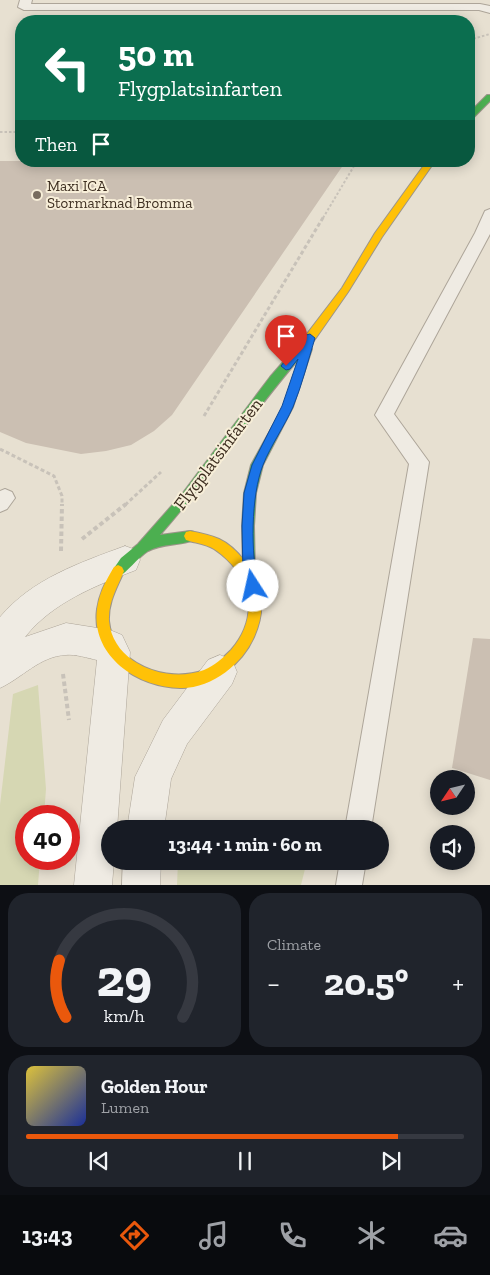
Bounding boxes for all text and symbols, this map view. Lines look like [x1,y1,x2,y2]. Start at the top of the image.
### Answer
text: 50 m [118,33,194,75]
icon: left [35,35,100,100]
text: Flygplatsinfarten [118,75,282,102]
icon: arrive [87,130,115,158]
text: Then [35,133,77,156]
place label: Maxi ICA Stormarknad Bromma [47,177,192,212]
marker: Maxi ICA Stormarknad Bromma [31,189,43,201]
pin [265,315,307,366]
icon: arrive [272,322,300,350]
street label: Flygplatsinfarten [169,393,268,514]
position arrow [226,559,278,611]
north arrow [430,770,475,815]
map controls [430,770,475,870]
speed limit sign: 40 [15,805,80,870]
button: sound [430,825,475,870]
text: 13:44 · 1 min · 60 m [168,833,322,856]
text: Climate [267,935,321,954]
text: 29 [97,947,152,1009]
text: 20.5° [324,959,408,1005]
text: − [267,967,280,1000]
text: + [452,967,464,1000]
text: km/h [104,1005,145,1027]
text: Golden Hour [101,1075,208,1098]
text: Lumen [101,1098,149,1117]
icon: previous [85,1147,113,1175]
icon: pause [231,1147,259,1175]
icon: next [377,1147,405,1175]
icon: directions [117,1218,152,1253]
icon: music [196,1218,231,1253]
icon: phone [275,1218,310,1253]
icon: climate [354,1218,389,1253]
icon: car [433,1218,468,1253]
text: 13:43 [22,1222,72,1249]

